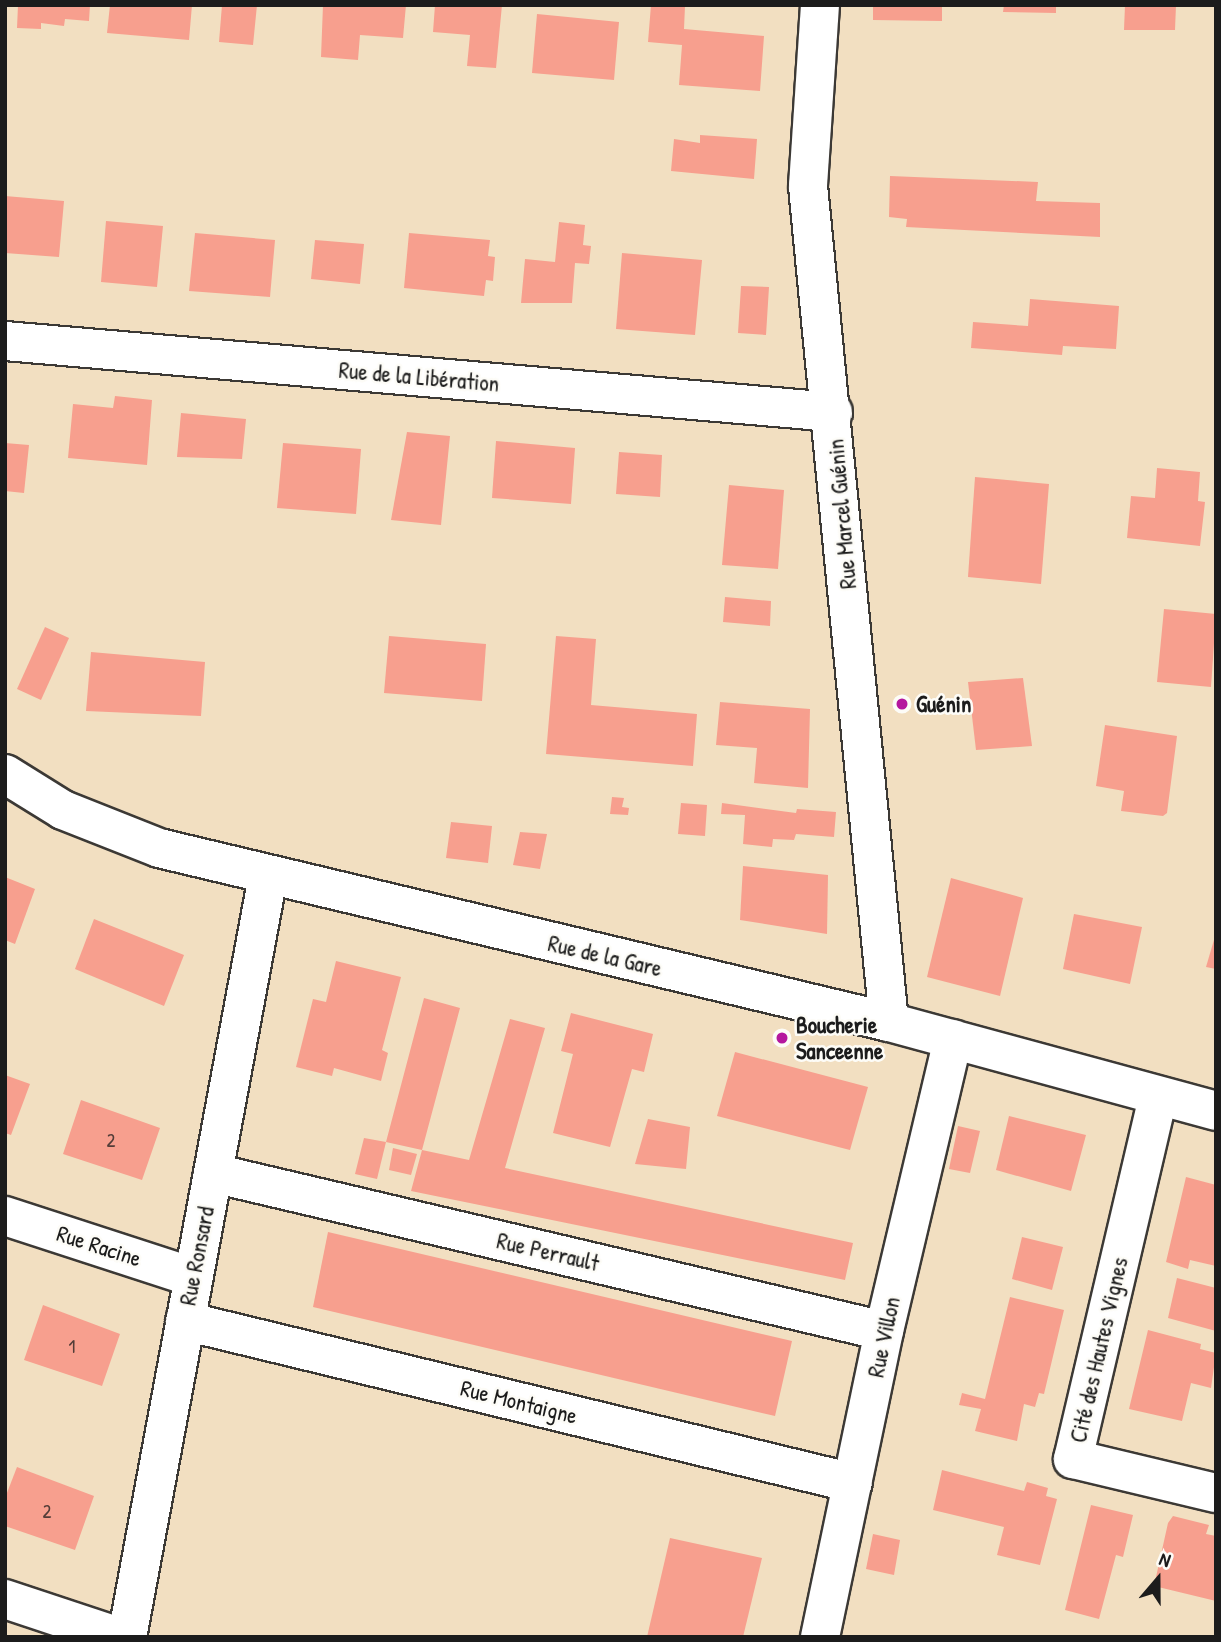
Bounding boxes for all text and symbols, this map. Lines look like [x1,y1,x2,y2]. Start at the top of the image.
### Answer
street label: Rue de la Libération [338,356,500,398]
street label: Rue Marcel Guénin [822,438,862,590]
place label: Guénin [916,690,971,718]
marker: Guénin [894,696,910,712]
street label: Rue de la Gare [545,930,665,982]
place label: Boucherie Sanceenne [796,1011,883,1065]
marker: Boucherie Sanceenne [774,1030,790,1046]
house number: 2 [107,1130,115,1152]
street label: Rue Ronsard [174,1204,220,1308]
street label: Rue Racine [53,1219,145,1273]
street label: Rue Perrault [494,1227,602,1277]
street label: Cité des Hautes Vignes [1064,1255,1134,1445]
street label: Rue Villon [862,1294,906,1380]
house number: 1 [69,1336,75,1358]
street label: Rue Montaigne [458,1374,580,1430]
house number: 2 [43,1501,51,1523]
north arrow [1123,1544,1193,1614]
text: N [1156,1545,1174,1573]

